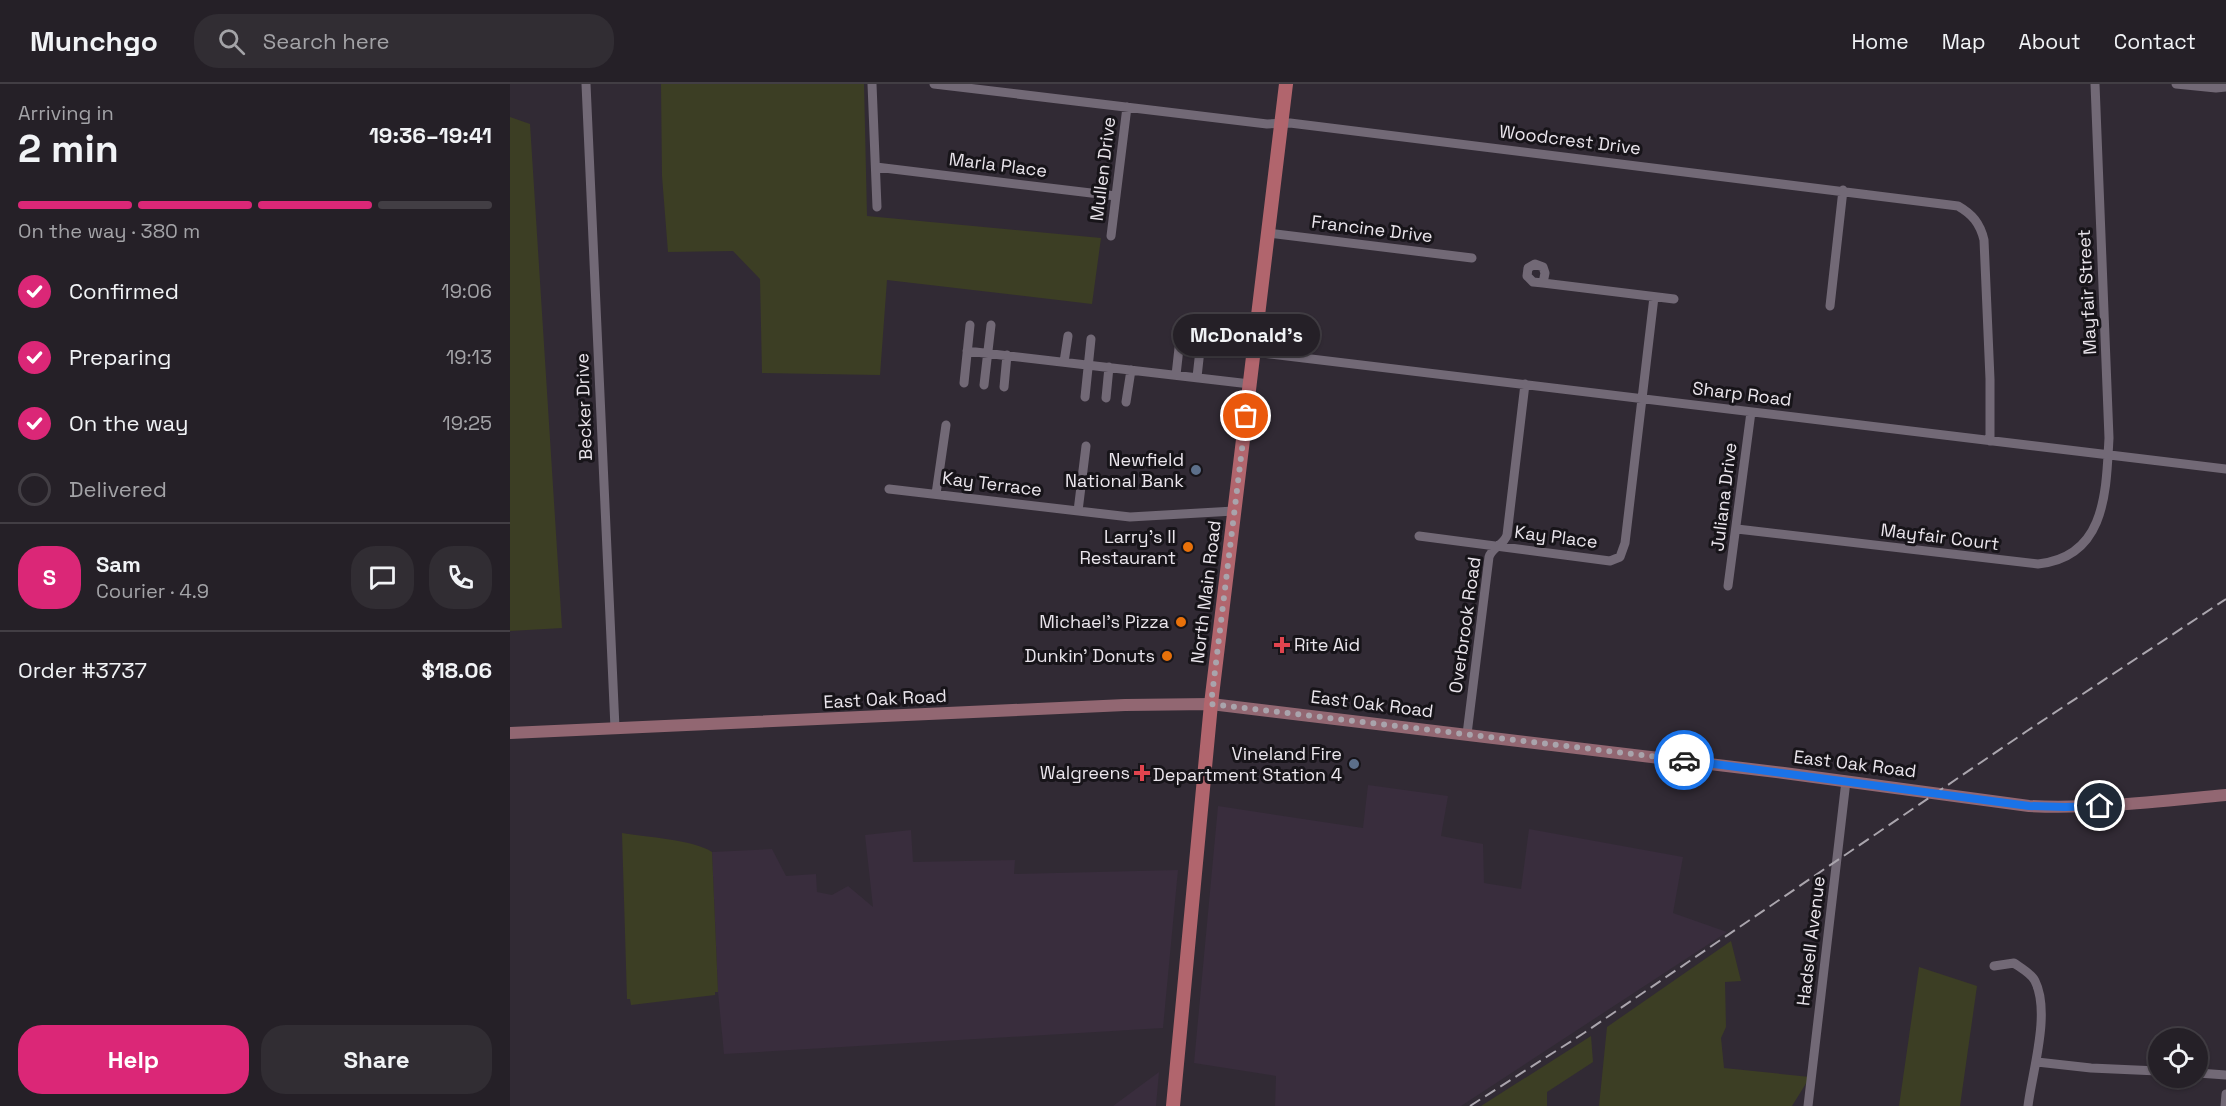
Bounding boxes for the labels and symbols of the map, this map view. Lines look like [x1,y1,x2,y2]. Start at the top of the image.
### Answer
street label: Mullen Drive [1085,116,1120,222]
street label: Woodcrest Drive [1498,119,1642,160]
street label: Marla Place [948,147,1049,182]
street label: Francine Drive [1310,210,1434,247]
street label: Mayfair Street [2072,229,2101,355]
callout: McDonald's [1172,314,1320,356]
street label: Becker Drive [570,353,597,461]
street label: Sharp Road [1691,376,1793,411]
pin [1220,390,1271,441]
street label: Juliana Drive [1705,441,1742,553]
place label: Newfield National Bank [1065,448,1184,492]
marker: Newfield National Bank [1189,463,1203,477]
street label: Kay Terrace [941,466,1043,501]
street label: Mayfair Court [1879,518,2001,555]
street label: North Main Road [1185,519,1226,665]
street label: Kay Place [1513,520,1599,553]
place label: Larry’s II Restaurant [1079,525,1176,569]
marker: Larry’s II Restaurant [1181,540,1195,554]
street label: Overbrook Road [1444,555,1485,695]
place label: Michael’s Pizza [1039,610,1169,633]
marker: Michael’s Pizza [1174,615,1188,629]
place label: Rite Aid [1294,633,1360,656]
marker: Rite Aid [1275,638,1289,652]
place label: Dunkin' Donuts [1025,644,1155,667]
marker: Dunkin' Donuts [1160,649,1174,663]
street label: East Oak Road [823,684,947,713]
street label: East Oak Road [1309,685,1435,722]
courier [1654,730,1714,790]
place label: Vineland Fire Department Station 4 [1153,742,1342,786]
street label: East Oak Road [1792,745,1918,782]
marker: Vineland Fire Department Station 4 [1347,757,1361,771]
place label: Walgreens [1040,761,1130,784]
marker: Walgreens [1135,766,1149,780]
pin [2074,780,2125,831]
street label: Hadsell Avenue [1791,875,1830,1007]

